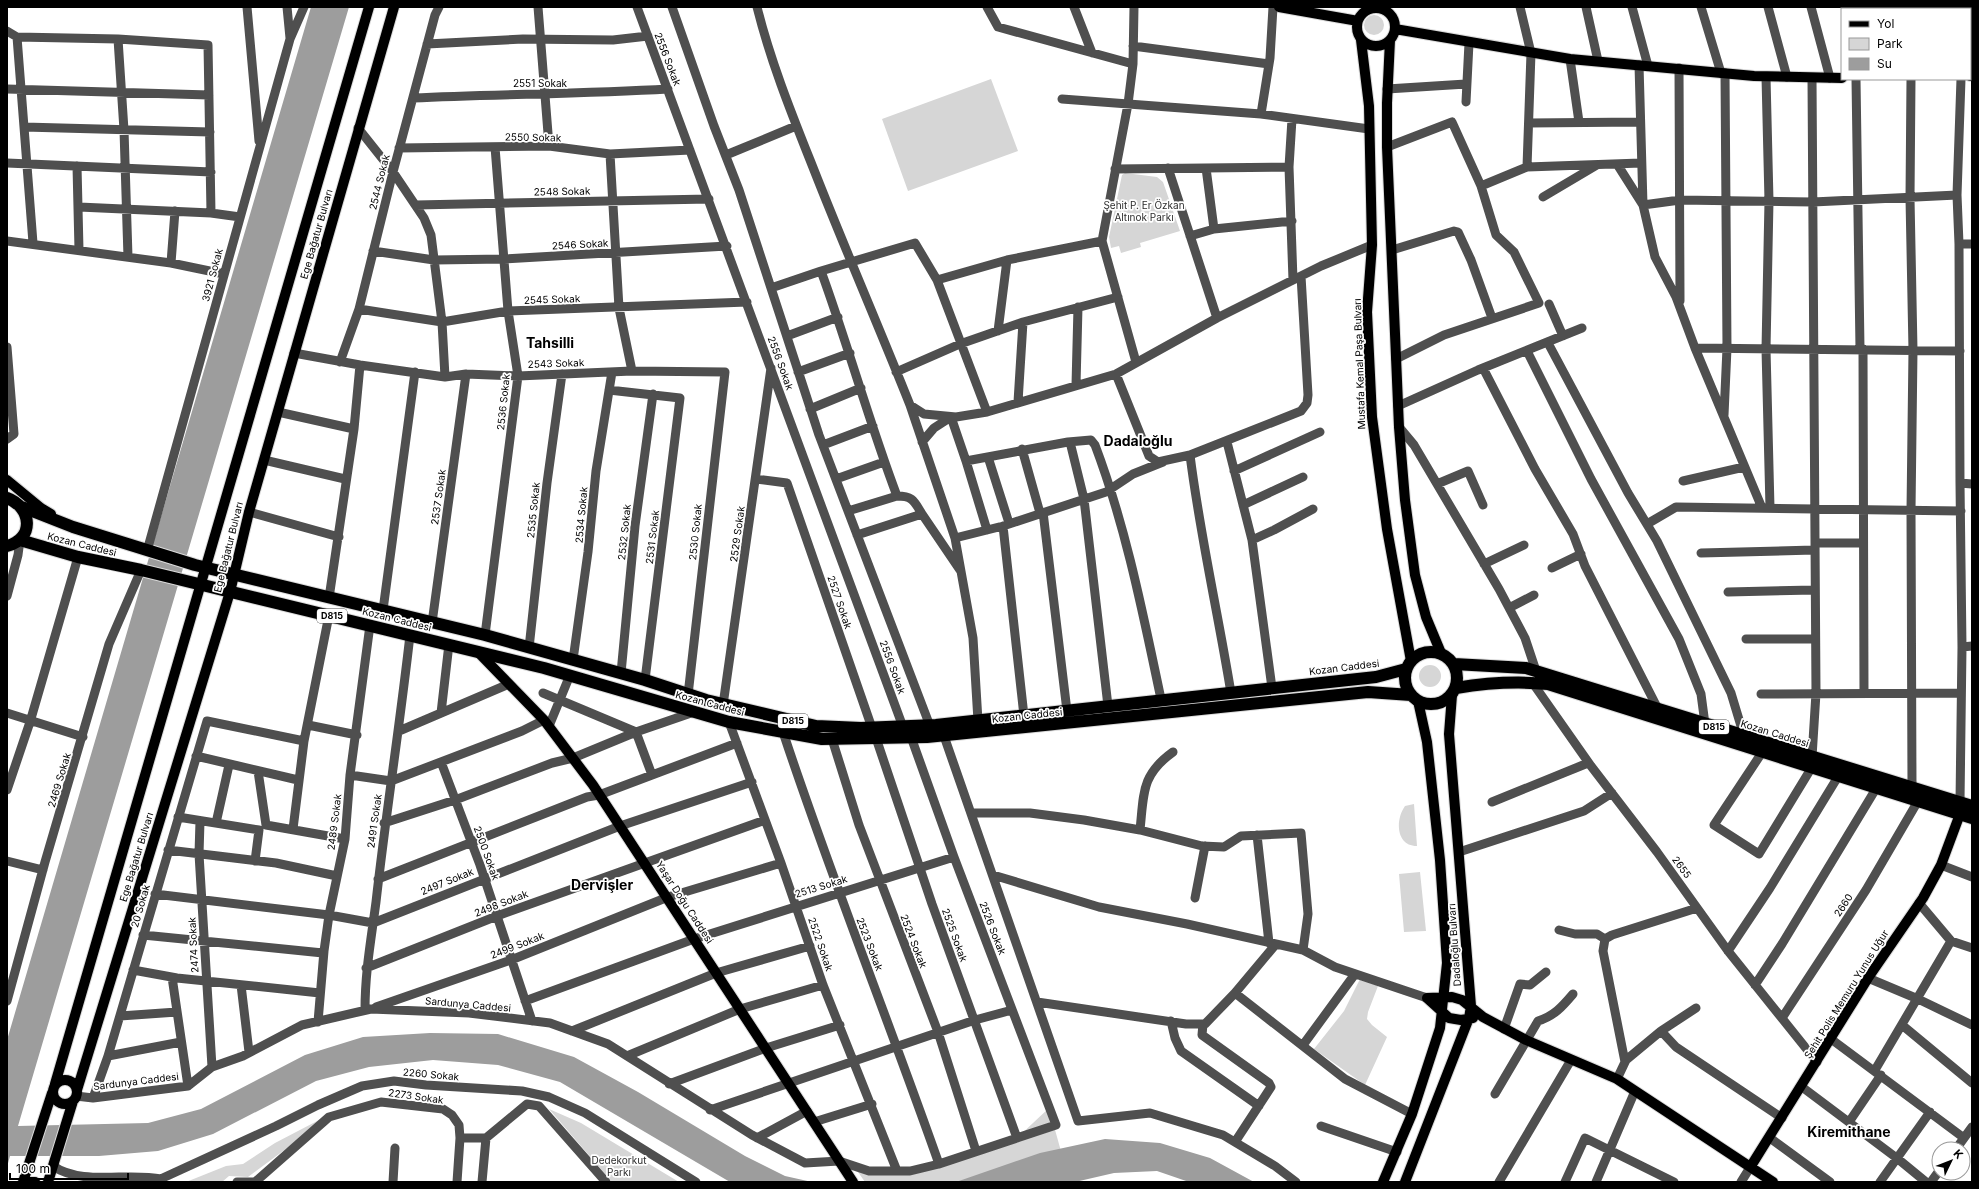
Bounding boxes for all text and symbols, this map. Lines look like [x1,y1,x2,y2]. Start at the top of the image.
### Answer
legend [1841,8,1971,80]
text: Yol [1877,16,1894,31]
street label: 2556 Sokak [652,31,684,88]
text: Park [1877,36,1903,51]
text: Su [1877,56,1892,71]
street label: 2551 Sokak [513,77,568,89]
street label: 2550 Sokak [505,131,562,143]
street label: 2544 Sokak [366,152,392,211]
street label: 2548 Sokak [534,184,591,197]
street label: Ege Bağatur Bulvarı [297,188,335,280]
park label: Şehit P. Er Özkan Altınok Parkı [1103,199,1185,223]
street label: 2546 Sokak [551,236,609,251]
street label: 3921 Sokak [199,247,225,303]
street label: 2545 Sokak [524,292,581,306]
street label: Mustafa Kemal Paşa Bulvarı [1351,298,1367,430]
district label: Tahsilli [526,334,574,351]
street label: 2556 Sokak [766,335,796,392]
street label: 2543 Sokak [527,356,585,370]
street label: 2536 Sokak [494,373,512,431]
district label: Dadaloğlu [1104,432,1172,449]
street label: 2537 Sokak [428,468,448,525]
street label: 2535 Sokak [524,481,542,539]
street label: 2534 Sokak [573,486,589,544]
street label: Ege Bağatur Bulvarı [211,500,245,594]
street label: 2532 Sokak [615,503,633,561]
street label: 2530 Sokak [686,503,704,561]
street label: 2529 Sokak [727,505,747,563]
street label: 2531 Sokak [643,509,661,565]
street label: Kozan Caddesi [46,530,118,558]
street label: 2527 Sokak [825,574,855,631]
street label: Kozan Caddesi [361,605,433,633]
road number: D815 [317,609,347,623]
street label: 2556 Sokak [878,639,908,696]
street label: Kozan Caddesi [1308,657,1380,677]
street label: Kozan Caddesi [674,688,746,718]
street label: Kozan Caddesi [991,705,1063,725]
road number: D815 [778,714,808,728]
street label: Kozan Caddesi [1739,717,1811,749]
road number: D815 [1699,720,1729,734]
street label: 2469 Sokak [45,751,73,809]
street label: 2489 Sokak [325,793,343,851]
street label: 2491 Sokak [364,793,384,849]
street label: Ege Bağatur Bulvarı [117,811,155,903]
street label: 2500 Sokak [472,824,502,882]
street label: 2655 [1670,854,1694,880]
street label: Yaşar Doğu Caddesi [654,859,716,945]
street label: 2497 Sokak [419,865,476,897]
street label: 2513 Sokak [793,872,849,900]
district label: Dervişler [571,876,633,893]
street label: 20 Sokak [128,883,152,929]
street label: 2498 Sokak [472,887,530,919]
street label: 2660 [1831,891,1855,919]
street label: 2526 Sokak [977,900,1009,957]
street label: Dadaloğlu Bulvarı [1445,903,1463,987]
street label: 2525 Sokak [940,907,970,964]
street label: 2524 Sokak [898,913,930,970]
street label: 2522 Sokak [806,915,836,973]
street label: 2474 Sokak [186,916,200,973]
street label: 2523 Sokak [854,916,886,973]
street label: Şehit Polis Memuru Yunus Uğur [1801,927,1891,1061]
street label: 2499 Sokak [488,929,546,961]
street label: Sardunya Caddesi [425,994,511,1014]
street label: 2260 Sokak [402,1066,460,1082]
street label: Sardunya Caddesi [93,1070,179,1092]
street label: 2273 Sokak [388,1086,445,1106]
district label: Kiremithane [1807,1123,1891,1140]
north arrow [1931,1141,1971,1181]
text: K [1950,1147,1966,1162]
park label: Dedekorkut Parkı [592,1154,647,1178]
scale bar [10,1155,128,1181]
text: 100 m [16,1161,50,1176]

